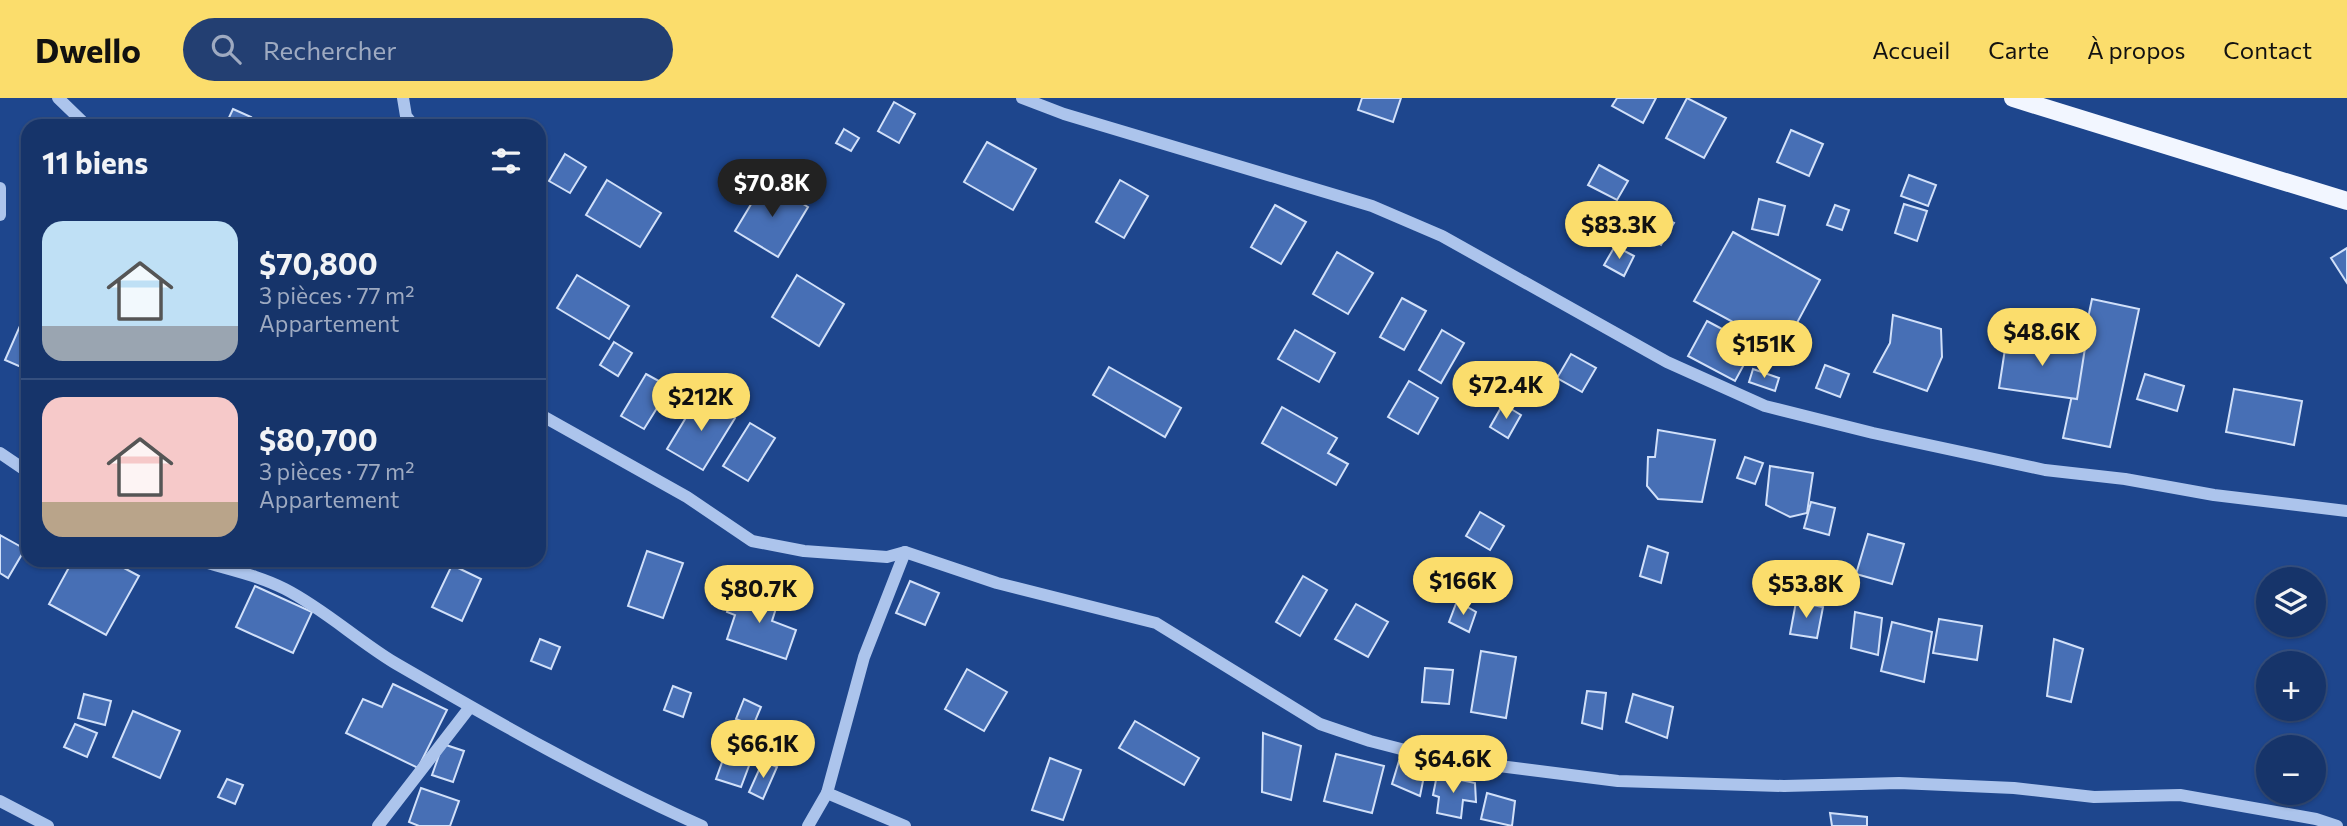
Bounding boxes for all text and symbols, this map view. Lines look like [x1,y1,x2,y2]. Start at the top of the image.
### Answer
search box [183,18,673,81]
text: Dwello [35,29,141,70]
icon: search [207,30,245,68]
text: Rechercher [263,34,397,65]
text: Accueil [1872,35,1950,64]
text: Carte [1988,35,2049,64]
text: À propos [2087,35,2185,64]
text: Contact [2223,35,2312,64]
icon: filters [487,142,525,180]
text: 11 biens [42,143,148,180]
pin: $70.8K [715,159,829,219]
text: $70.8K [734,168,810,196]
pin: $83.3K [1562,202,1676,261]
text: $83.3K [1581,210,1657,238]
text: $70,800 [259,244,378,281]
icon: home [98,249,182,333]
text: 3 pièces · 77 m² [259,281,414,309]
pin: $48.6K [1985,308,2099,368]
text: Appartement [259,309,400,337]
text: $48.6K [2003,317,2081,345]
pin: $151K [1715,320,1813,380]
text: $151K [1732,329,1796,357]
pin: $72.4K [1449,362,1563,421]
text: $72.4K [1468,370,1544,398]
pin: $212K [652,374,750,433]
text: $212K [668,382,734,410]
text: $80,700 [259,420,378,457]
icon: home [98,425,182,509]
text: 3 pièces · 77 m² [259,457,414,485]
text: Appartement [259,485,400,513]
pin: $166K [1414,558,1512,617]
pin: $53.8K [1749,560,1863,620]
pin: $80.7K [702,566,816,625]
text: $166K [1429,566,1497,594]
map controls [2256,567,2326,805]
button: layers [2256,567,2326,637]
text: $53.8K [1768,569,1844,597]
text: $80.7K [721,574,797,602]
button: + [2256,651,2326,721]
pin: $66.1K [706,720,820,780]
text: $66.1K [727,729,799,757]
button: − [2256,735,2326,805]
pin: $64.6K [1396,736,1510,795]
text: $64.6K [1414,744,1492,772]

